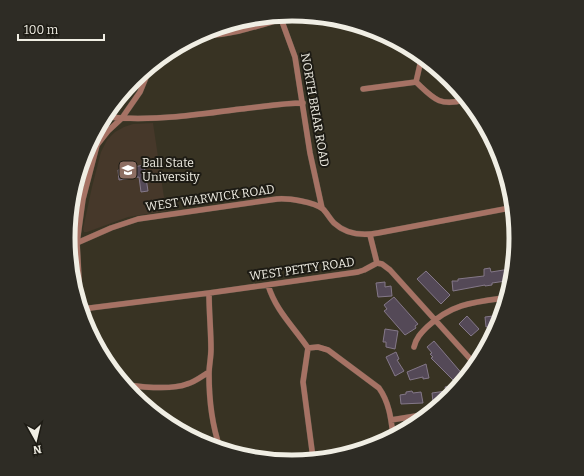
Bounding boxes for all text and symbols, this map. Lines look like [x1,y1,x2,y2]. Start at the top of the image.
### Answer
scale bar [18,16,104,42]
text: 100 m [24,23,59,37]
street label: NORTH BRIAR ROAD [298,52,332,168]
place label: Ball State University [142,156,200,184]
school or university icon: Ball State University [117,159,139,181]
street label: WEST WARWICK ROAD [145,182,275,214]
street label: WEST PETTY ROAD [248,255,356,283]
north arrow [16,420,56,460]
text: N [32,442,42,457]

